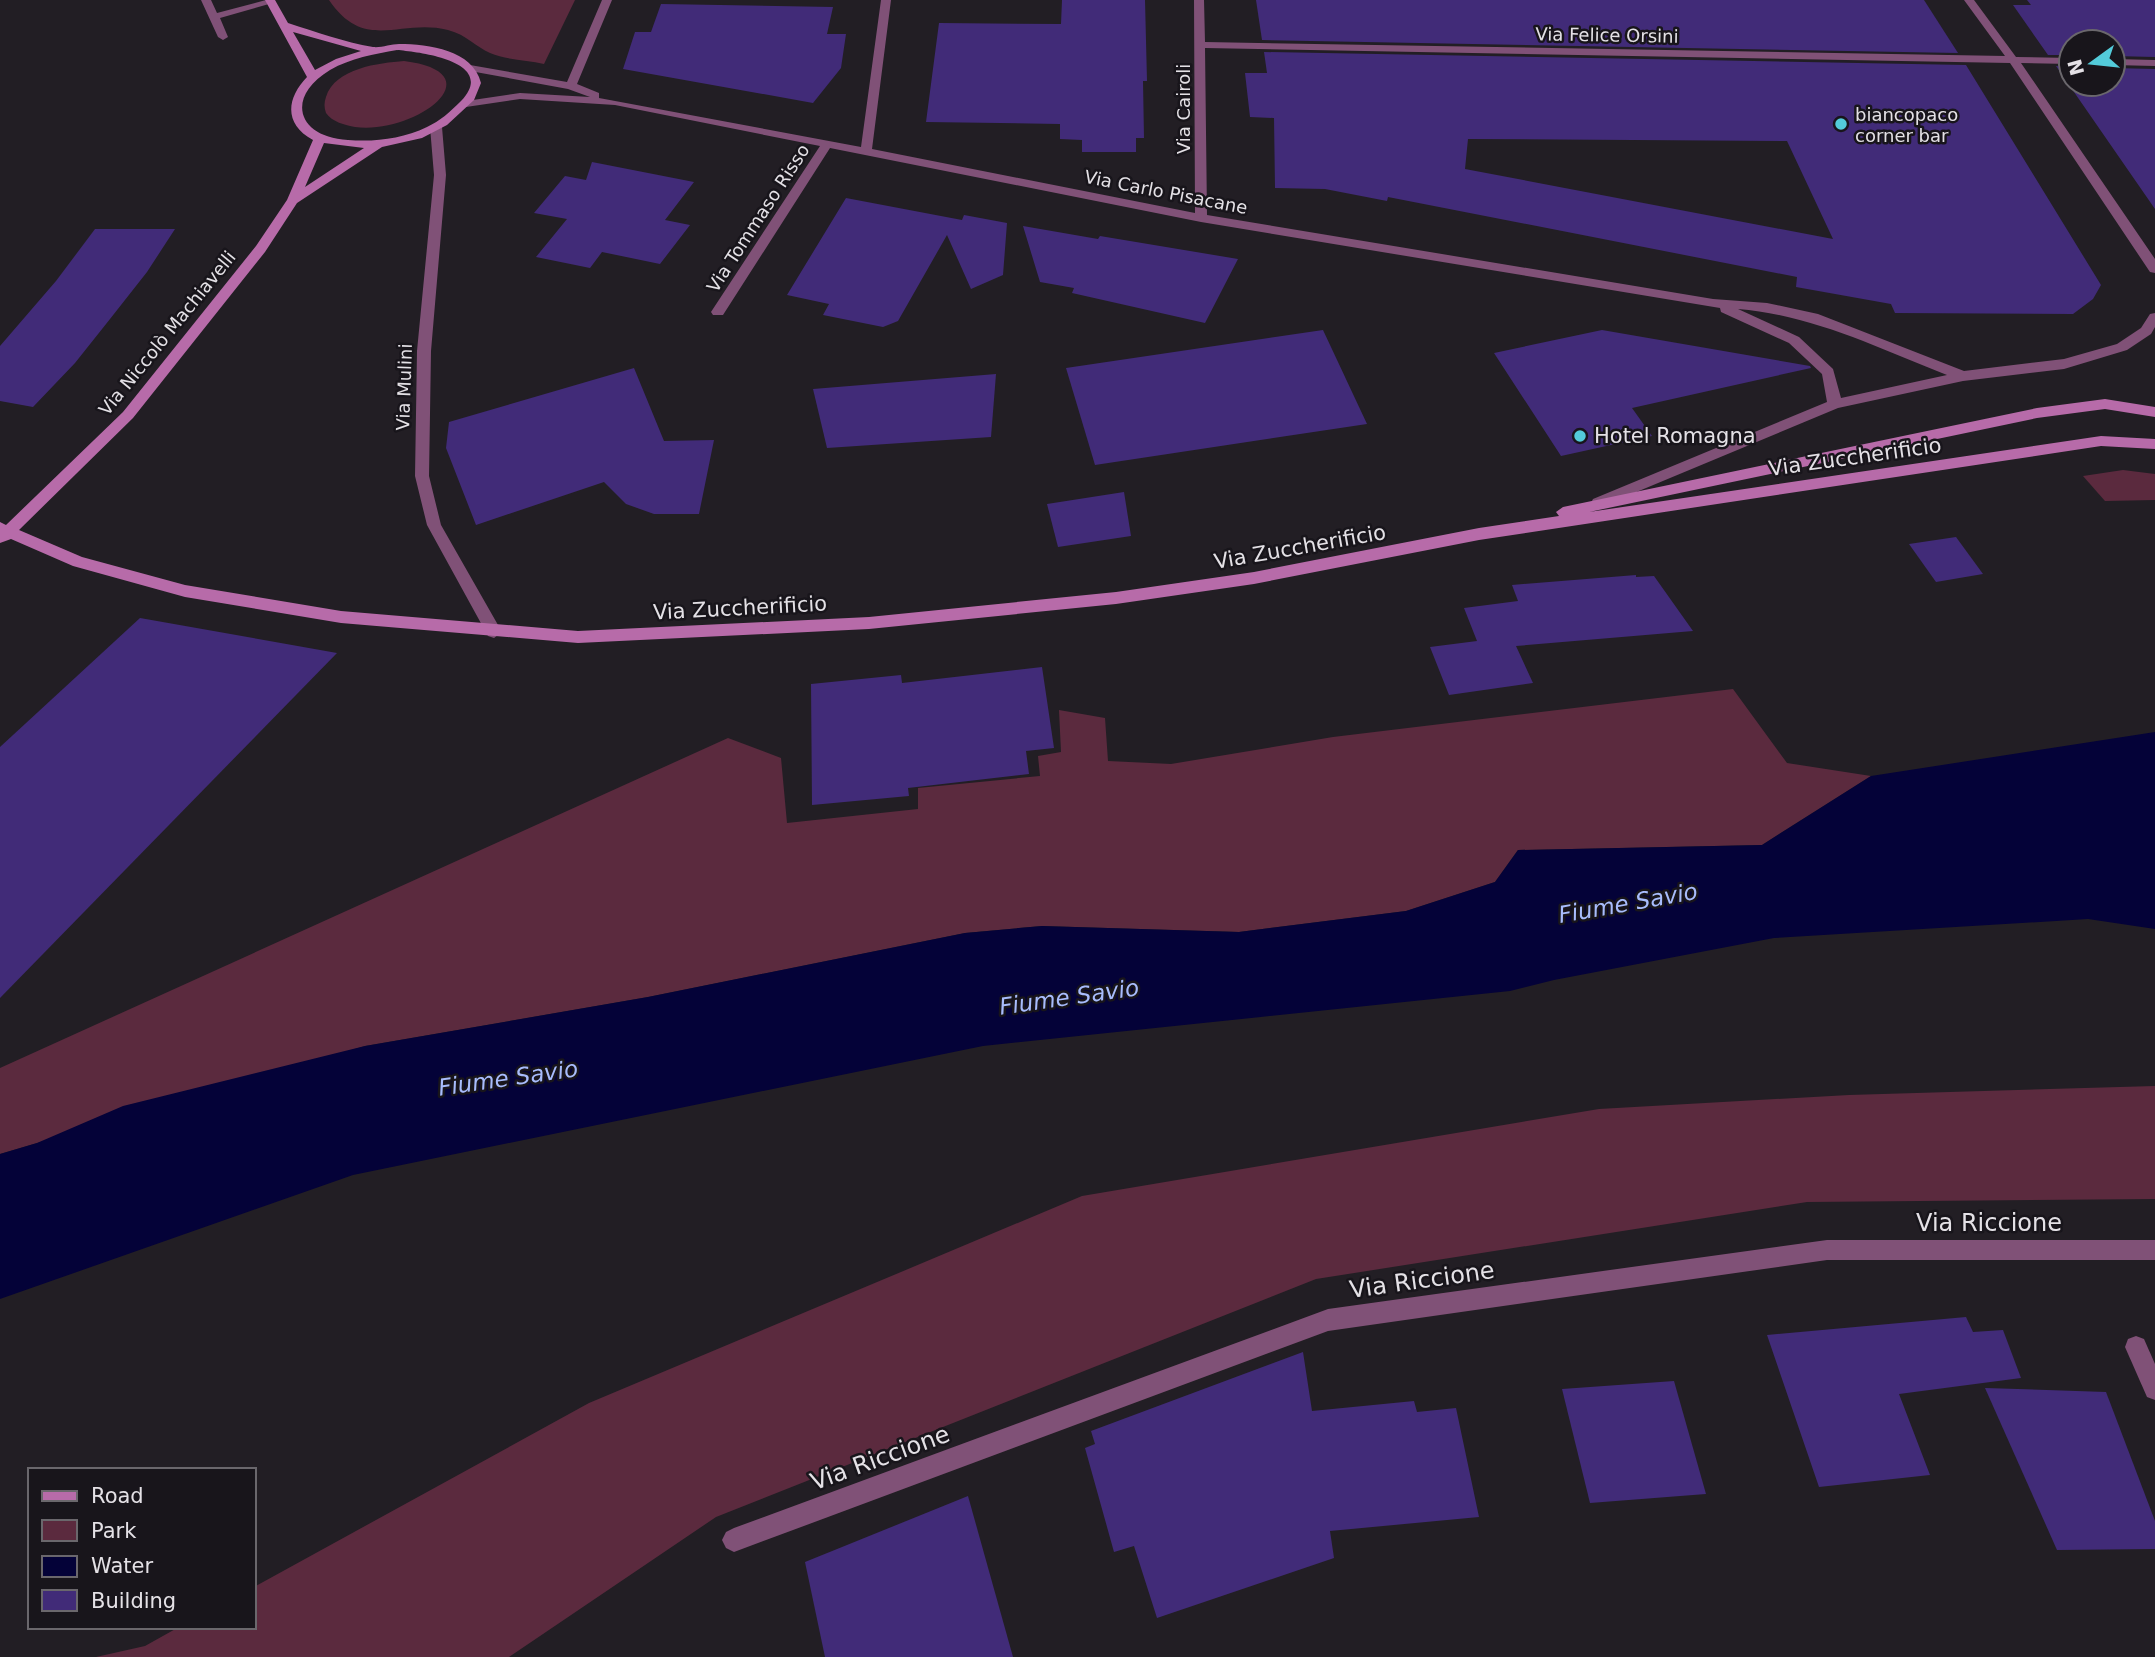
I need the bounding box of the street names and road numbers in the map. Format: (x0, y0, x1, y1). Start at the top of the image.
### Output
street label: Via Felice Orsini (1535, 23, 1679, 47)
street label: Via Cairoli (1173, 64, 1194, 154)
street label: Via Tommaso Risso (702, 140, 814, 296)
street label: Via Carlo Pisacane (1083, 166, 1249, 218)
street label: Via Niccolò Machiavelli (94, 247, 240, 419)
street label: Via Mulini (392, 343, 416, 431)
street label: Via Zuccherificio (1767, 433, 1943, 481)
street label: Via Zuccherificio (1212, 520, 1388, 574)
street label: Via Zuccherificio (652, 591, 828, 625)
street label: Via Riccione (1916, 1209, 2062, 1237)
street label: Via Riccione (1348, 1256, 1496, 1304)
street label: Via Riccione (807, 1420, 953, 1496)

